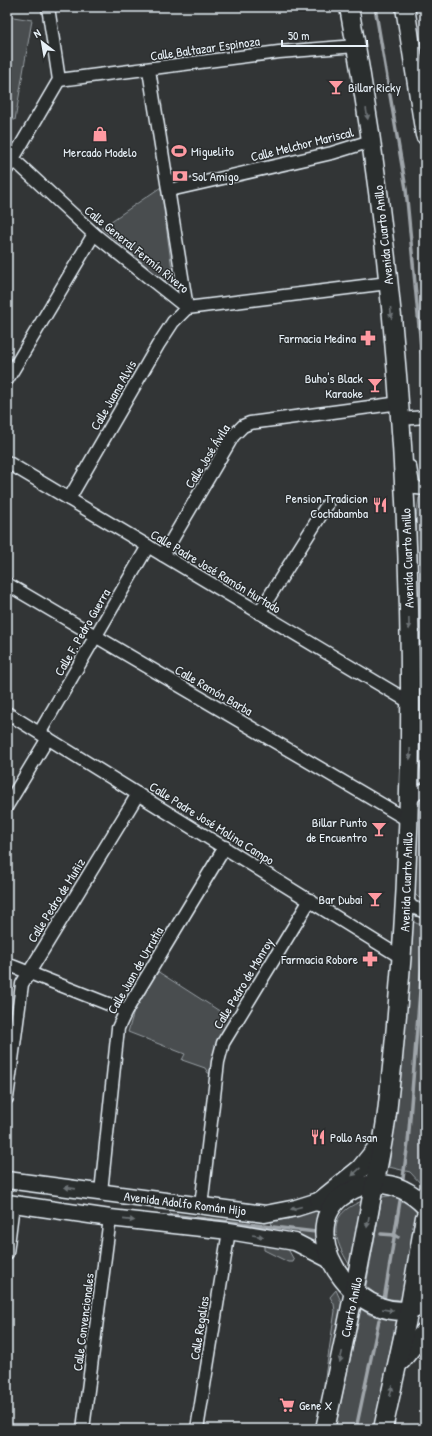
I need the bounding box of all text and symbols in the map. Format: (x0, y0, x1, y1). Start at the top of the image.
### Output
north arrow (22, 22, 62, 62)
scale bar (282, 22, 367, 48)
text: N (31, 26, 43, 41)
text: 50 m (288, 27, 309, 44)
street label: Calle Baltazar Espinoza (149, 31, 261, 65)
bar icon: Billar Ricky (327, 78, 345, 96)
place label: Billar Ricky (348, 78, 401, 96)
one-way arrow (364, 108, 370, 121)
street label: Calle Melchor Mariscal (249, 122, 356, 165)
shop icon: Mercado Modelo (91, 125, 109, 143)
sports icon: Miguelito (170, 142, 188, 160)
place label: Miguelito (191, 142, 234, 160)
place label: Mercado Modelo (63, 143, 137, 161)
bank icon: Sol Amigo (171, 167, 189, 185)
place label: Sol Amigo (192, 167, 239, 185)
street label: Avenida Cuarto Anillo (369, 184, 397, 286)
street label: Calle General Fermín Rivero (81, 201, 193, 297)
one-way arrow (388, 307, 394, 319)
place label: Farmacia Medina (278, 329, 356, 347)
pharmacy icon: Farmacia Medina (359, 329, 377, 347)
street label: Calle Juana Alvis (86, 357, 140, 433)
place label: Buho's Black Karaoke (305, 369, 364, 402)
bar icon: Buho's Black Karaoke (366, 376, 384, 394)
street label: Calle José Ávila (180, 421, 234, 491)
place label: Pension Tradicion Cochabamba (285, 489, 368, 522)
restaurant icon: Pension Tradicion Cochabamba (371, 496, 389, 514)
street label: Avenida Cuarto Anillo (396, 508, 418, 608)
street label: Calle Padre José Ramón Hurtado (148, 525, 284, 617)
street label: Calle F. Pedro Guerra (50, 585, 114, 679)
one-way arrow (406, 618, 412, 631)
street label: Calle Ramón Barba (172, 660, 256, 720)
one-way arrow (407, 748, 413, 761)
street label: Calle Padre José Molina Campo (146, 777, 278, 869)
place label: Billar Punto de Encuentro (306, 813, 367, 846)
bar icon: Billar Punto de Encuentro (370, 820, 388, 838)
street label: Avenida Cuarto Anillo (395, 832, 417, 932)
street label: Calle Pedro de Muñiz (23, 854, 89, 946)
place label: Bar Dubai (319, 890, 363, 908)
bar icon: Bar Dubai (366, 890, 384, 908)
street label: Calle Juan de Urrutia (103, 923, 167, 1017)
street label: Calle Pedro de Monroy (209, 934, 278, 1032)
place label: Farmacia Robore (280, 950, 358, 968)
pharmacy icon: Farmacia Robore (361, 950, 379, 968)
restaurant icon: Pollo Asan (309, 1128, 327, 1146)
place label: Pollo Asan (330, 1128, 378, 1146)
one-way arrow (351, 1167, 362, 1176)
one-way arrow (64, 1185, 76, 1191)
street label: Avenida Adolfo Román Hijo (123, 1187, 247, 1219)
one-way arrow (289, 1206, 302, 1212)
one-way arrow (365, 1216, 371, 1228)
one-way arrow (123, 1217, 135, 1223)
one-way arrow (252, 1233, 264, 1239)
street label: Calle Convencionales (68, 1272, 98, 1372)
street label: Cuarto Anillo (336, 1275, 366, 1339)
street label: Calle Regalías (185, 1295, 213, 1361)
one-way arrow (382, 1307, 394, 1313)
one-way arrow (337, 1351, 343, 1363)
one-way arrow (389, 1385, 395, 1397)
supermarket icon: Gene X (278, 1396, 296, 1414)
place label: Gene X (299, 1396, 332, 1414)

